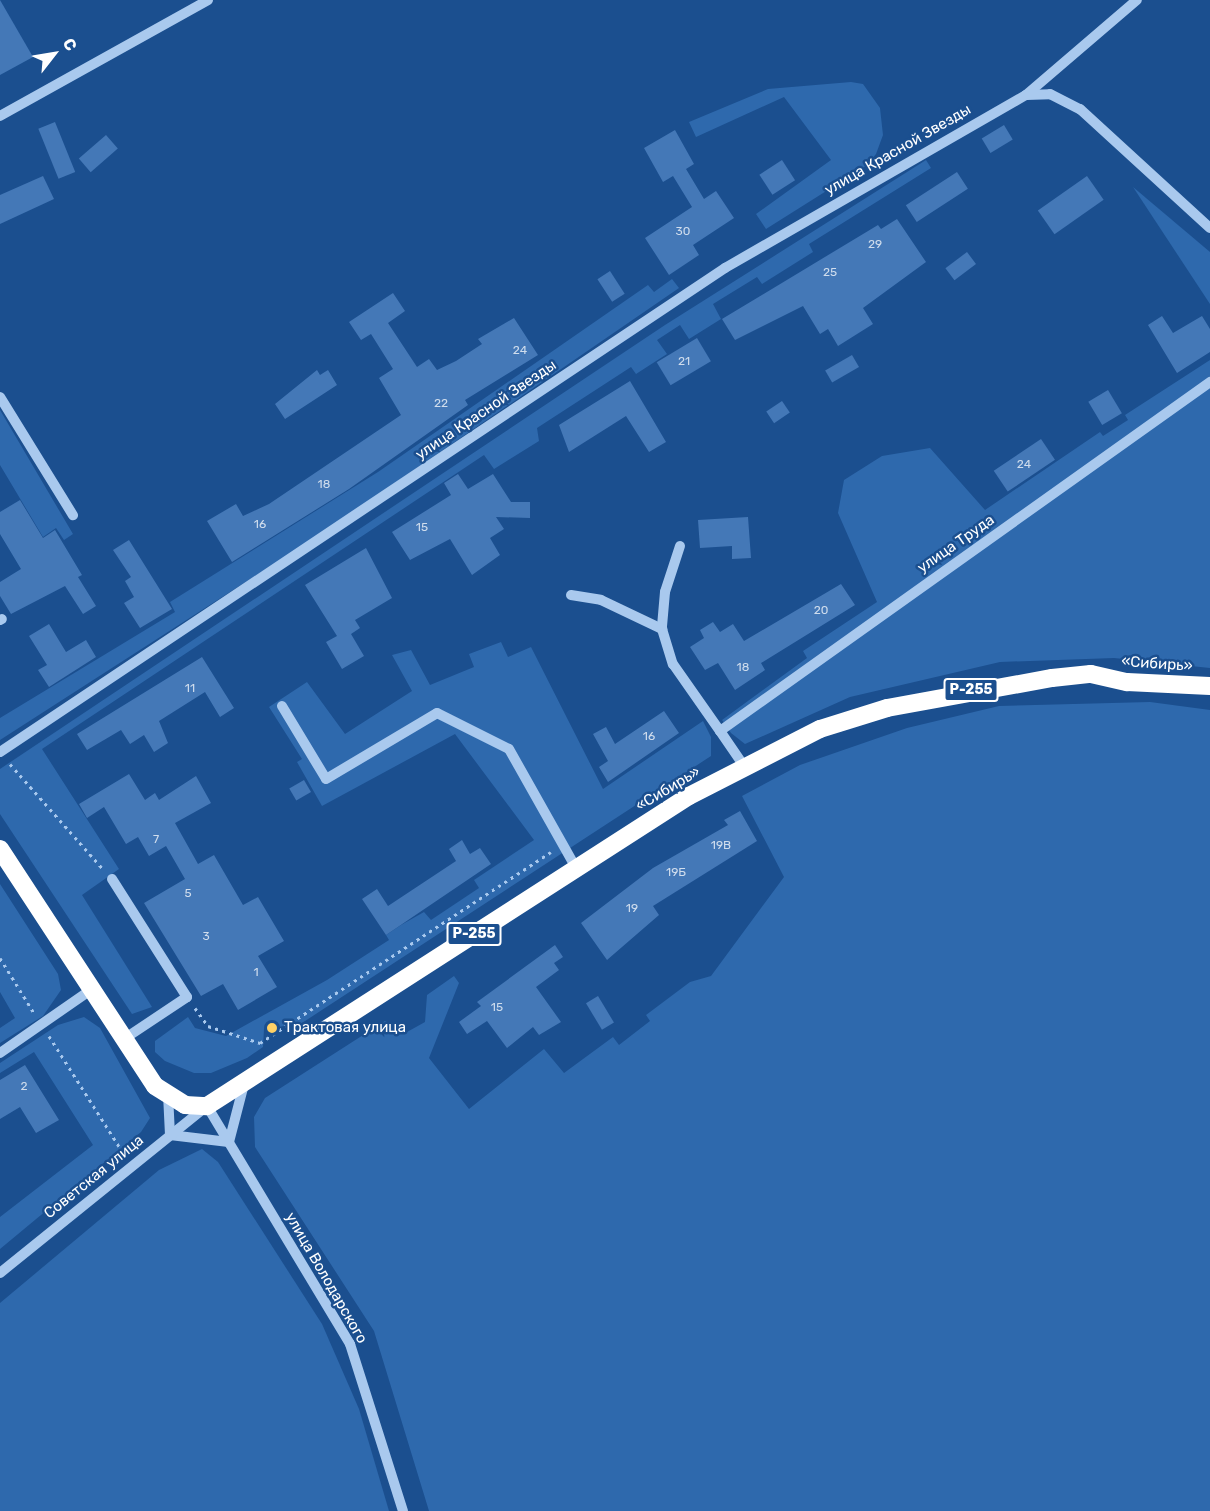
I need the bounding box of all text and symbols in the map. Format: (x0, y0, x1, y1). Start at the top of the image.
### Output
north arrow (24, 24, 84, 84)
text: С (59, 35, 81, 54)
street label: улица Красной Звезды (822, 101, 974, 199)
house number: 30 (676, 225, 690, 239)
house number: 29 (868, 238, 882, 252)
house number: 25 (823, 266, 837, 280)
house number: 24 (513, 344, 527, 358)
house number: 21 (678, 355, 690, 369)
street label: улица Красной Звезды (412, 356, 560, 464)
house number: 22 (434, 397, 448, 411)
house number: 24 (1017, 458, 1031, 472)
house number: 18 (318, 478, 330, 492)
street label: улица Труда (914, 511, 998, 577)
house number: 16 (254, 518, 266, 532)
house number: 15 (416, 521, 428, 535)
house number: 20 (814, 604, 828, 618)
street label: «Сибирь» (1121, 653, 1193, 675)
house number: 18 (737, 661, 749, 675)
road number: Р-255 (942, 679, 1000, 701)
house number: 11 (185, 682, 195, 696)
house number: 16 (643, 730, 655, 744)
street label: «Сибирь» (633, 763, 703, 815)
house number: 7 (153, 833, 159, 847)
house number: 19В (711, 839, 731, 853)
house number: 19Б (666, 866, 686, 880)
house number: 5 (184, 887, 192, 901)
house number: 19 (626, 902, 638, 916)
road number: Р-255 (446, 923, 502, 945)
house number: 3 (202, 930, 210, 944)
house number: 1 (253, 966, 259, 980)
house number: 15 (491, 1001, 503, 1015)
place label: Трактовая улица (284, 1019, 406, 1037)
marker: Трактовая улица (265, 1021, 279, 1035)
house number: 2 (20, 1080, 28, 1094)
street label: Советская улица (41, 1131, 147, 1223)
street label: улица Володарского (281, 1209, 371, 1347)

